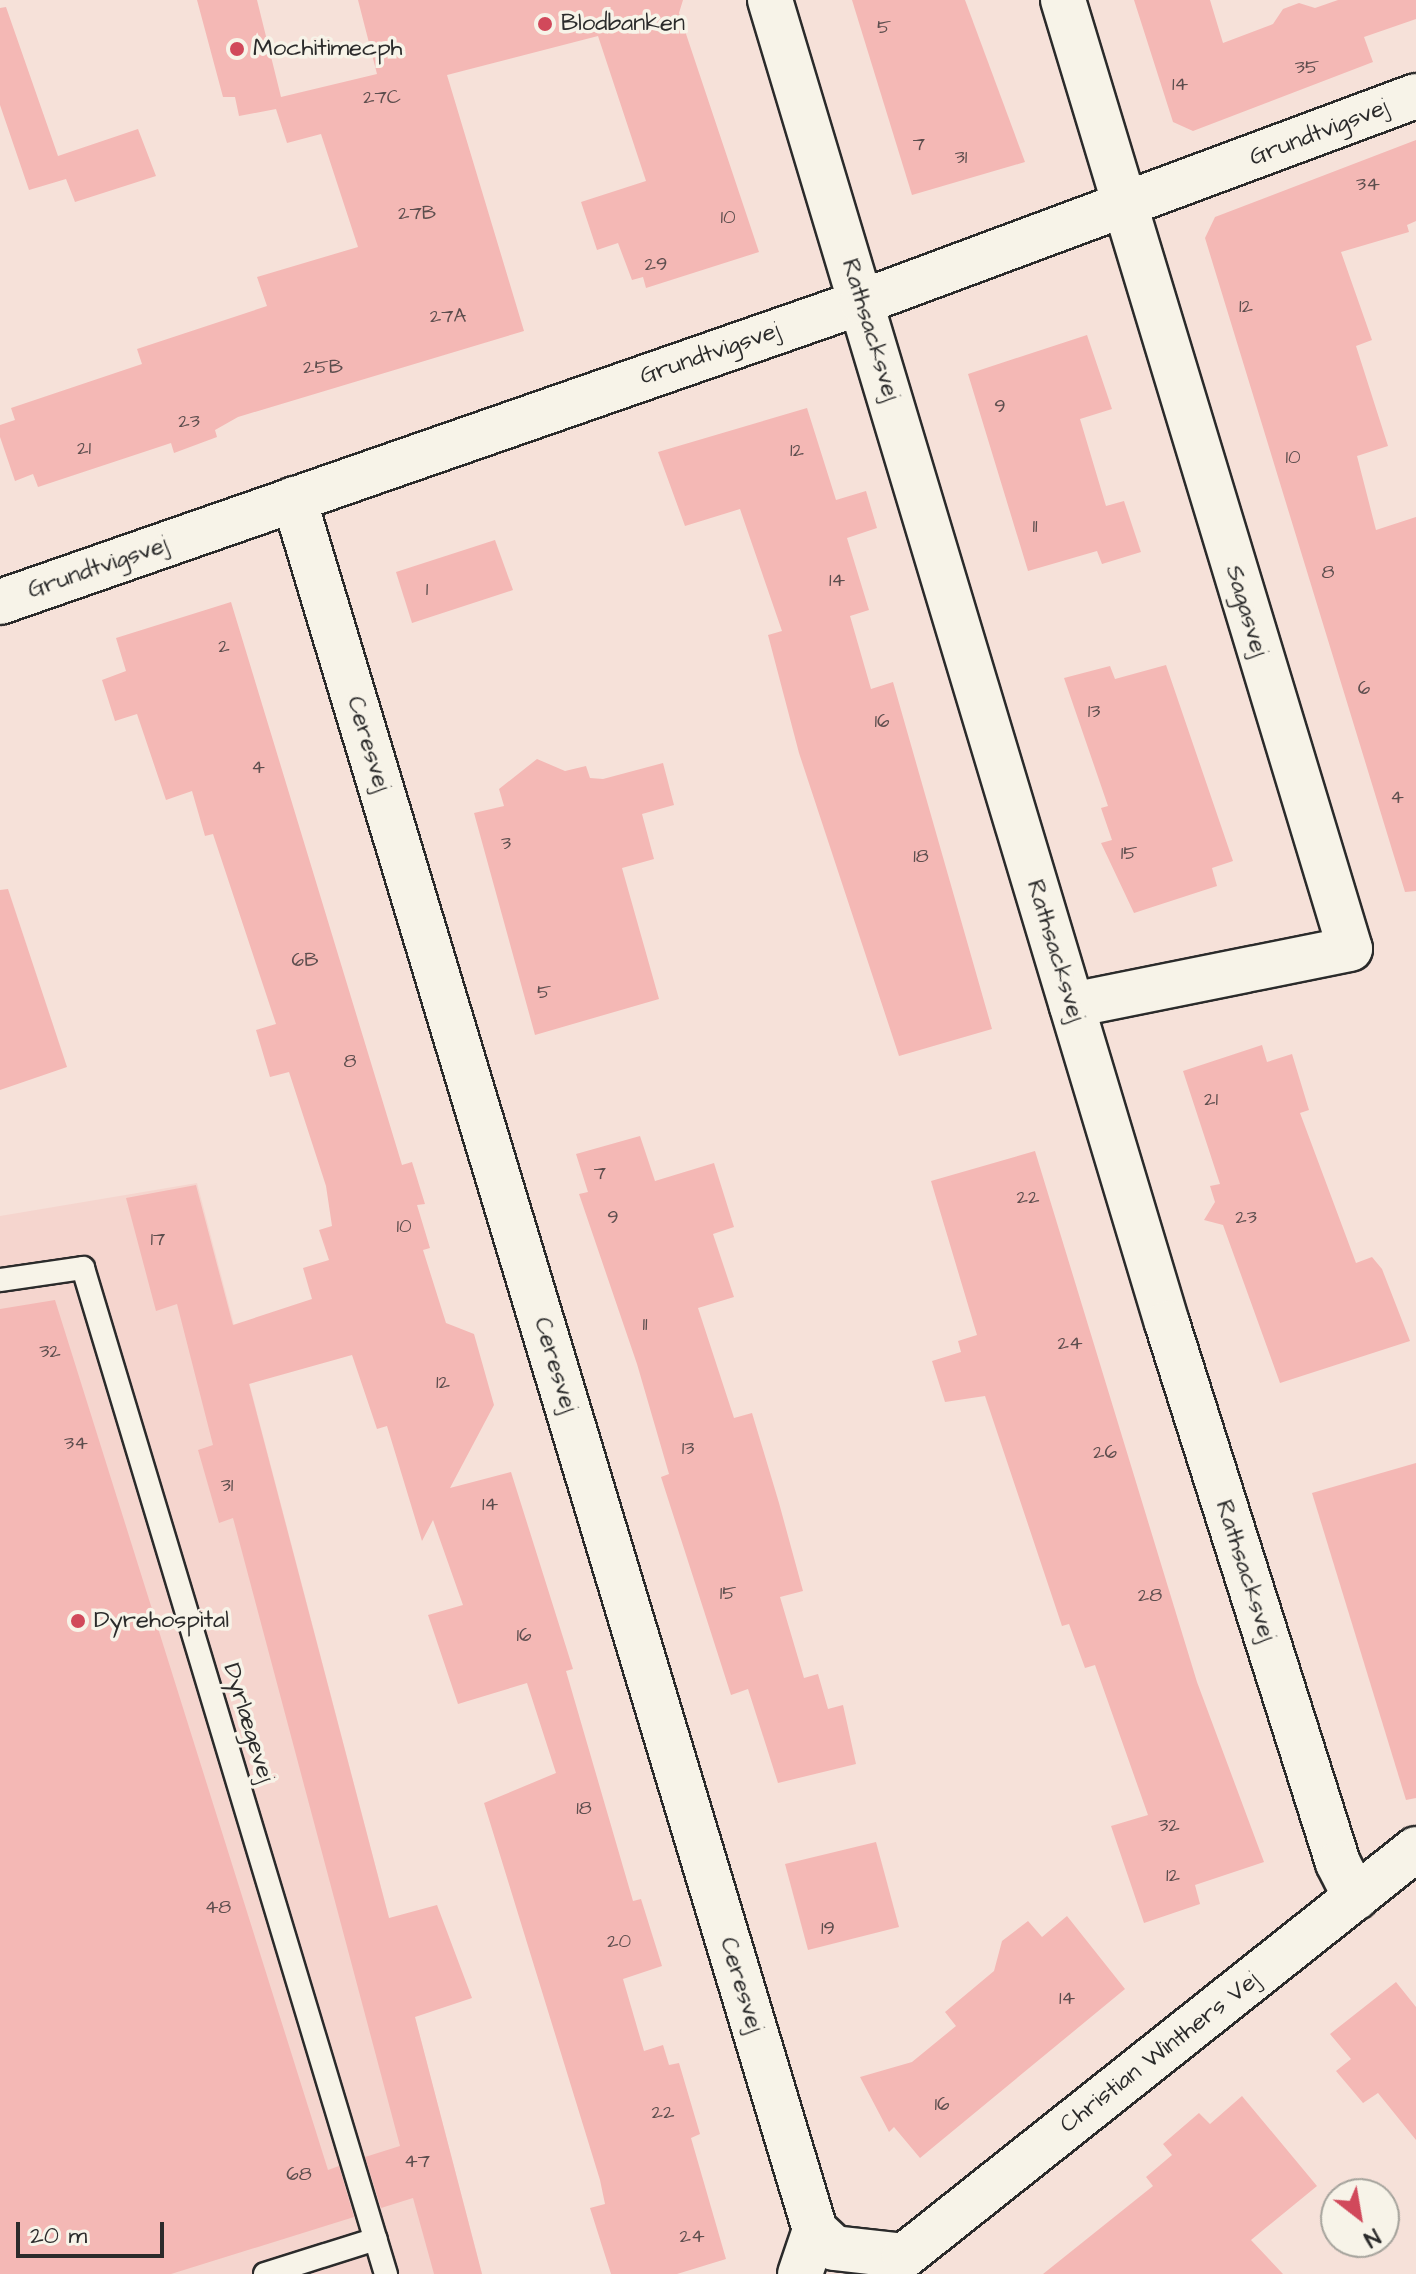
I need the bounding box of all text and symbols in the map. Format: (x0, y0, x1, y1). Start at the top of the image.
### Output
place label: Blodbanken (561, 10, 685, 38)
marker: Blodbanken (536, 15, 554, 33)
house number: 5 (877, 15, 891, 39)
place label: Mochitimecph (253, 35, 402, 63)
marker: Mochitimecph (228, 40, 246, 58)
house number: 35 (1295, 55, 1319, 79)
house number: 14 (1172, 72, 1188, 96)
house number: 27C (363, 85, 401, 109)
street label: Grundtvigsvej (1246, 93, 1392, 173)
house number: 7 (913, 132, 925, 156)
house number: 31 (955, 145, 967, 169)
house number: 34 (1356, 172, 1380, 196)
house number: 27B (398, 201, 436, 225)
house number: 10 (720, 205, 736, 229)
house number: 29 (645, 252, 667, 276)
street label: Rathsacksvej (835, 256, 905, 404)
house number: 12 (1239, 294, 1253, 318)
house number: 27A (430, 304, 466, 328)
street label: Grundtvigsvej (636, 317, 784, 391)
house number: 25B (303, 355, 343, 379)
house number: 9 (994, 394, 1006, 418)
house number: 23 (178, 409, 200, 433)
house number: 21 (77, 436, 91, 460)
house number: 12 (790, 438, 804, 462)
house number: 10 (1285, 445, 1301, 469)
house number: 11 (1032, 514, 1038, 538)
street label: Grundtvigsvej (24, 531, 172, 605)
house number: 8 (1322, 560, 1334, 584)
street label: Sagasvej (1218, 562, 1274, 660)
house number: 14 (829, 568, 845, 592)
house number: 1 (426, 577, 428, 601)
house number: 2 (218, 634, 230, 658)
house number: 6 (1358, 676, 1370, 700)
street label: Ceresvej (340, 693, 396, 795)
house number: 13 (1088, 699, 1100, 723)
house number: 16 (874, 709, 890, 733)
house number: 4 (251, 755, 265, 779)
house number: 4 (1390, 785, 1404, 809)
house number: 3 (501, 831, 511, 855)
house number: 15 (1121, 841, 1137, 865)
house number: 18 (913, 844, 929, 868)
street label: Rathsacksvej (1020, 877, 1090, 1025)
house number: 6B (292, 948, 318, 972)
house number: 5 (537, 980, 551, 1004)
house number: 8 (344, 1049, 356, 1073)
house number: 21 (1204, 1087, 1218, 1111)
house number: 7 (594, 1161, 606, 1185)
house number: 22 (1017, 1185, 1039, 1209)
house number: 9 (607, 1205, 619, 1229)
house number: 23 (1235, 1205, 1257, 1229)
house number: 10 (396, 1214, 412, 1238)
house number: 17 (151, 1227, 165, 1251)
house number: 11 (642, 1312, 648, 1336)
street label: Ceresvej (527, 1314, 583, 1416)
house number: 24 (1057, 1331, 1083, 1355)
house number: 32 (39, 1339, 61, 1363)
house number: 12 (436, 1370, 450, 1394)
house number: 34 (64, 1431, 88, 1455)
house number: 13 (682, 1436, 694, 1460)
house number: 26 (1093, 1440, 1117, 1464)
house number: 31 (221, 1473, 233, 1497)
house number: 14 (482, 1492, 498, 1516)
street label: Rathsacksvej (1209, 1497, 1281, 1645)
house number: 15 (720, 1581, 736, 1605)
house number: 28 (1138, 1583, 1162, 1607)
place label: Dyrehospital (94, 1607, 229, 1635)
marker: Dyrehospital (69, 1612, 87, 1630)
house number: 16 (516, 1623, 532, 1647)
street label: Dyrlægevej (216, 1660, 280, 1786)
house number: 18 (576, 1796, 592, 1820)
house number: 32 (1158, 1813, 1180, 1837)
house number: 12 (1166, 1863, 1180, 1887)
house number: 48 (205, 1895, 231, 1919)
house number: 19 (821, 1916, 835, 1940)
house number: 20 (607, 1929, 631, 1953)
street label: Ceresvej (713, 1934, 769, 2036)
street label: Christian Winthers Vej (1055, 1966, 1265, 2140)
house number: 14 (1059, 1986, 1075, 2010)
house number: 16 (934, 2092, 950, 2116)
house number: 22 (652, 2100, 674, 2124)
house number: 47 (404, 2149, 430, 2173)
house number: 68 (286, 2162, 312, 2186)
north arrow (1320, 2178, 1400, 2258)
scale bar (20, 2206, 168, 2256)
text: 20 m (30, 2219, 87, 2253)
text: N (1358, 2220, 1385, 2254)
house number: 24 (679, 2224, 705, 2248)

